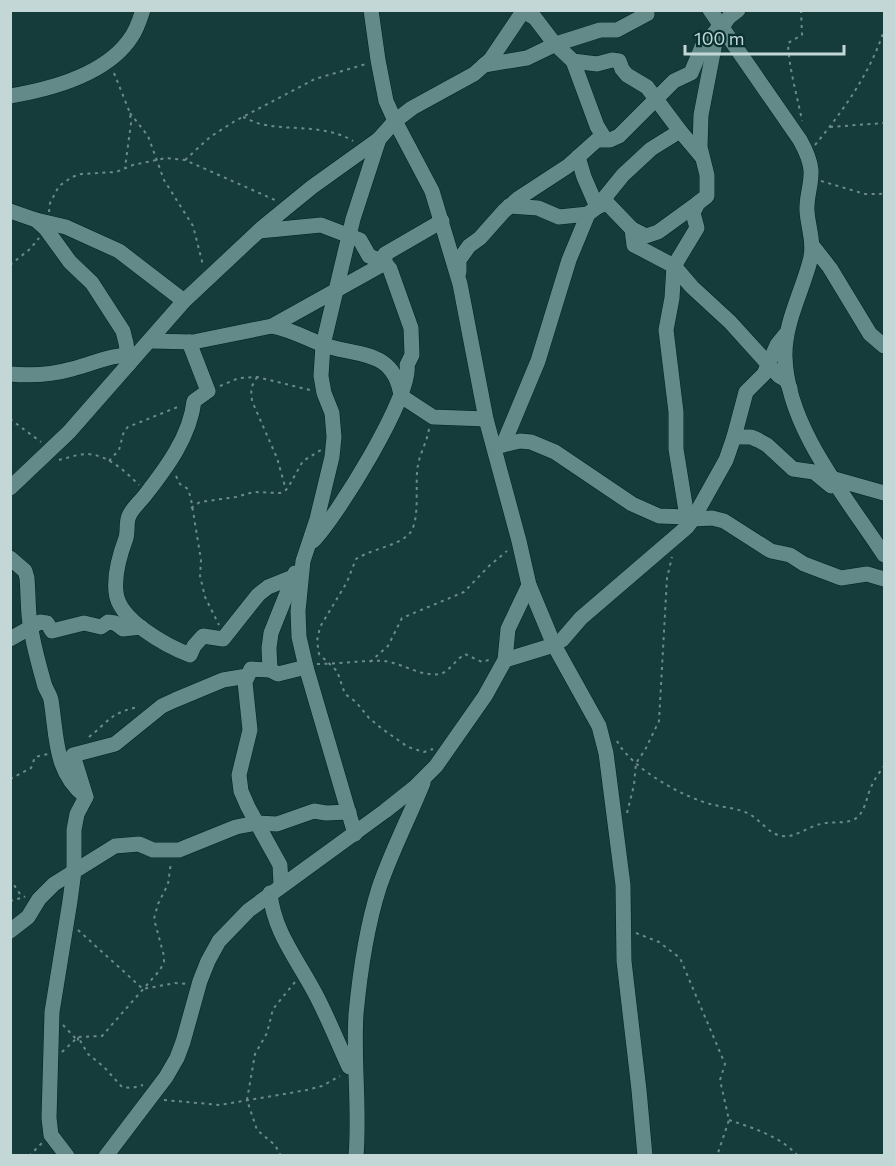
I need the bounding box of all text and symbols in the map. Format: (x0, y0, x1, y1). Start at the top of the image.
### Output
scale bar (685, 18, 844, 56)
text: 100 m (694, 27, 744, 49)

